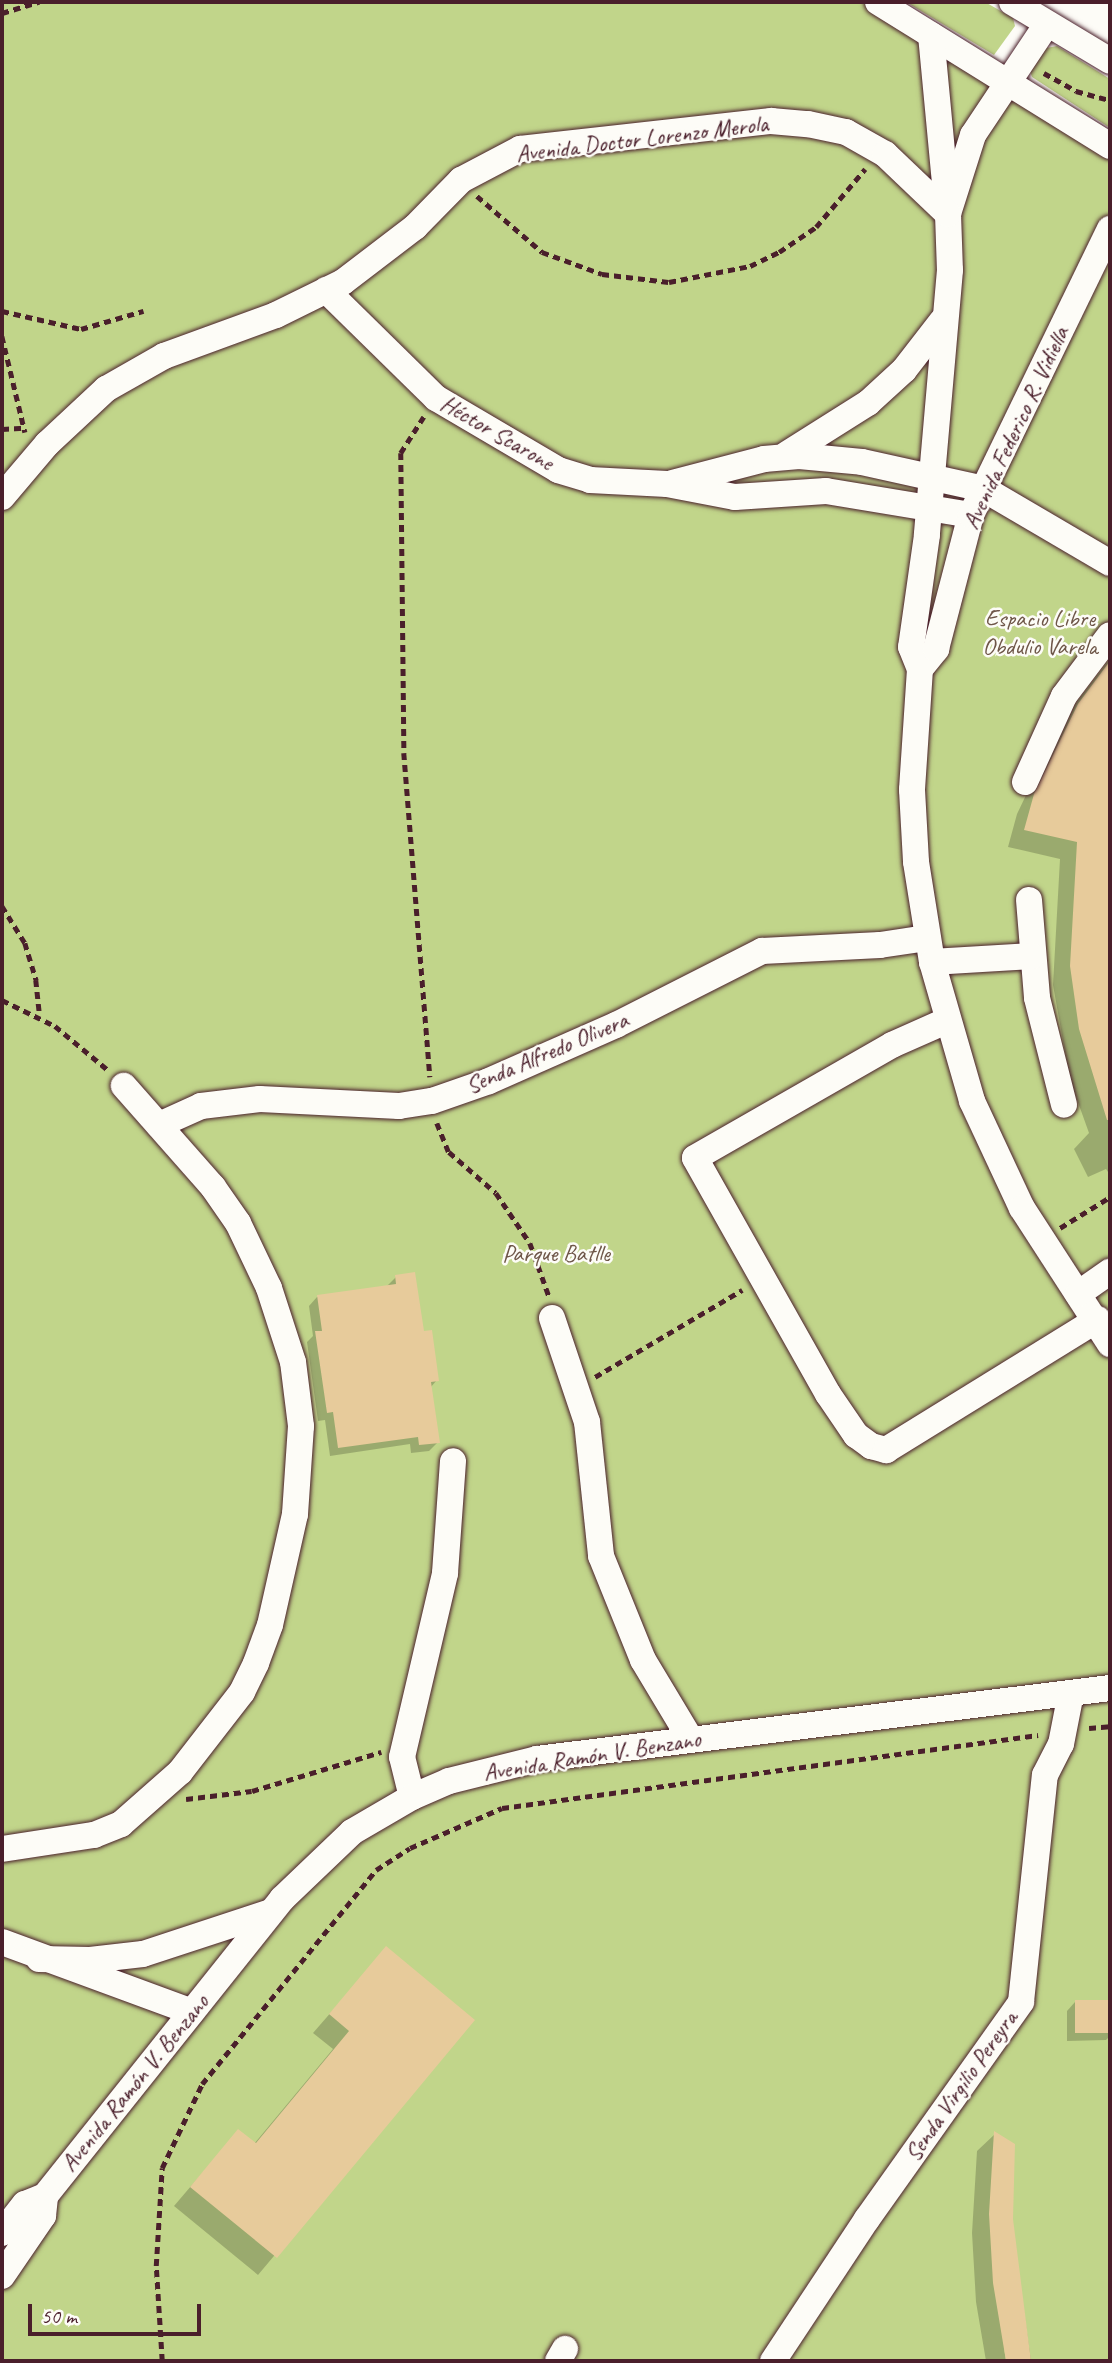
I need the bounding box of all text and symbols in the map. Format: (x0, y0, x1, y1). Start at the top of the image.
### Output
street label: Avenida Doctor Lorenzo Merola (514, 109, 770, 169)
street label: Avenida Federico R. Vidiella (956, 322, 1076, 534)
street label: Héctor Scarone (435, 389, 559, 477)
park label: Espacio Libre Obdulio Varela (983, 605, 1097, 661)
street label: Senda Alfredo Olivera (462, 1006, 632, 1100)
park label: Parque Batlle (502, 1240, 610, 1268)
street label: Avenida Ramón V. Benzano (481, 1725, 703, 1787)
street label: Avenida Ramón V. Benzano (55, 1989, 215, 2177)
street label: Senda Virgilio Pereyra (898, 2005, 1024, 2167)
scale bar (32, 2290, 205, 2334)
text: 50 m (41, 2303, 77, 2329)

